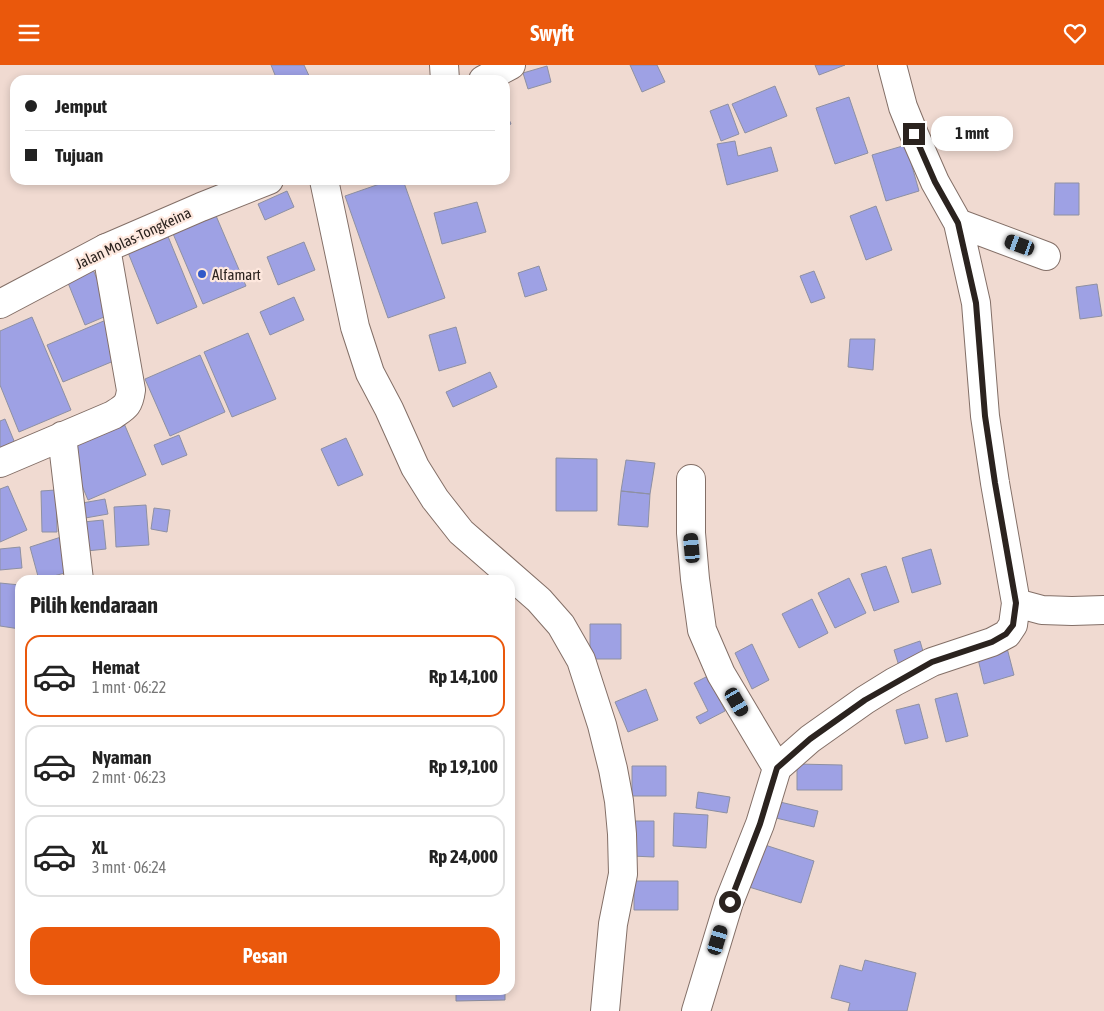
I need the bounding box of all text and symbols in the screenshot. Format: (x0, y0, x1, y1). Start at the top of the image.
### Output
icon: menu (15, 19, 43, 47)
icon: heart (1061, 19, 1089, 47)
text: Swyft (530, 20, 574, 46)
text: Jemput (55, 95, 107, 117)
callout: 1 mnt (932, 117, 1014, 151)
route end (903, 123, 925, 145)
text: 1 mnt (955, 124, 989, 142)
text: Tujuan (55, 144, 103, 166)
street label: Jalan Molas-Tongkeina (72, 204, 194, 272)
car (1003, 233, 1036, 257)
place label: Alfamart (212, 266, 261, 283)
marker: Alfamart (196, 268, 208, 280)
car (683, 532, 700, 564)
text: Pilih kendaraan (30, 592, 158, 618)
icon: car (32, 654, 77, 699)
text: Hemat (92, 656, 140, 678)
text: Rp 14,100 (429, 665, 498, 687)
text: 1 mnt · 06:22 (92, 678, 166, 696)
car (723, 685, 750, 719)
icon: car (32, 744, 77, 789)
text: Nyaman (92, 746, 151, 768)
text: Rp 19,100 (429, 755, 498, 777)
text: 2 mnt · 06:23 (92, 768, 166, 786)
icon: car (32, 834, 77, 879)
text: XL (92, 836, 108, 858)
text: Rp 24,000 (429, 845, 498, 867)
text: 3 mnt · 06:24 (92, 858, 166, 876)
route start (719, 891, 741, 913)
car (706, 923, 729, 957)
button: Pesan (30, 927, 500, 985)

